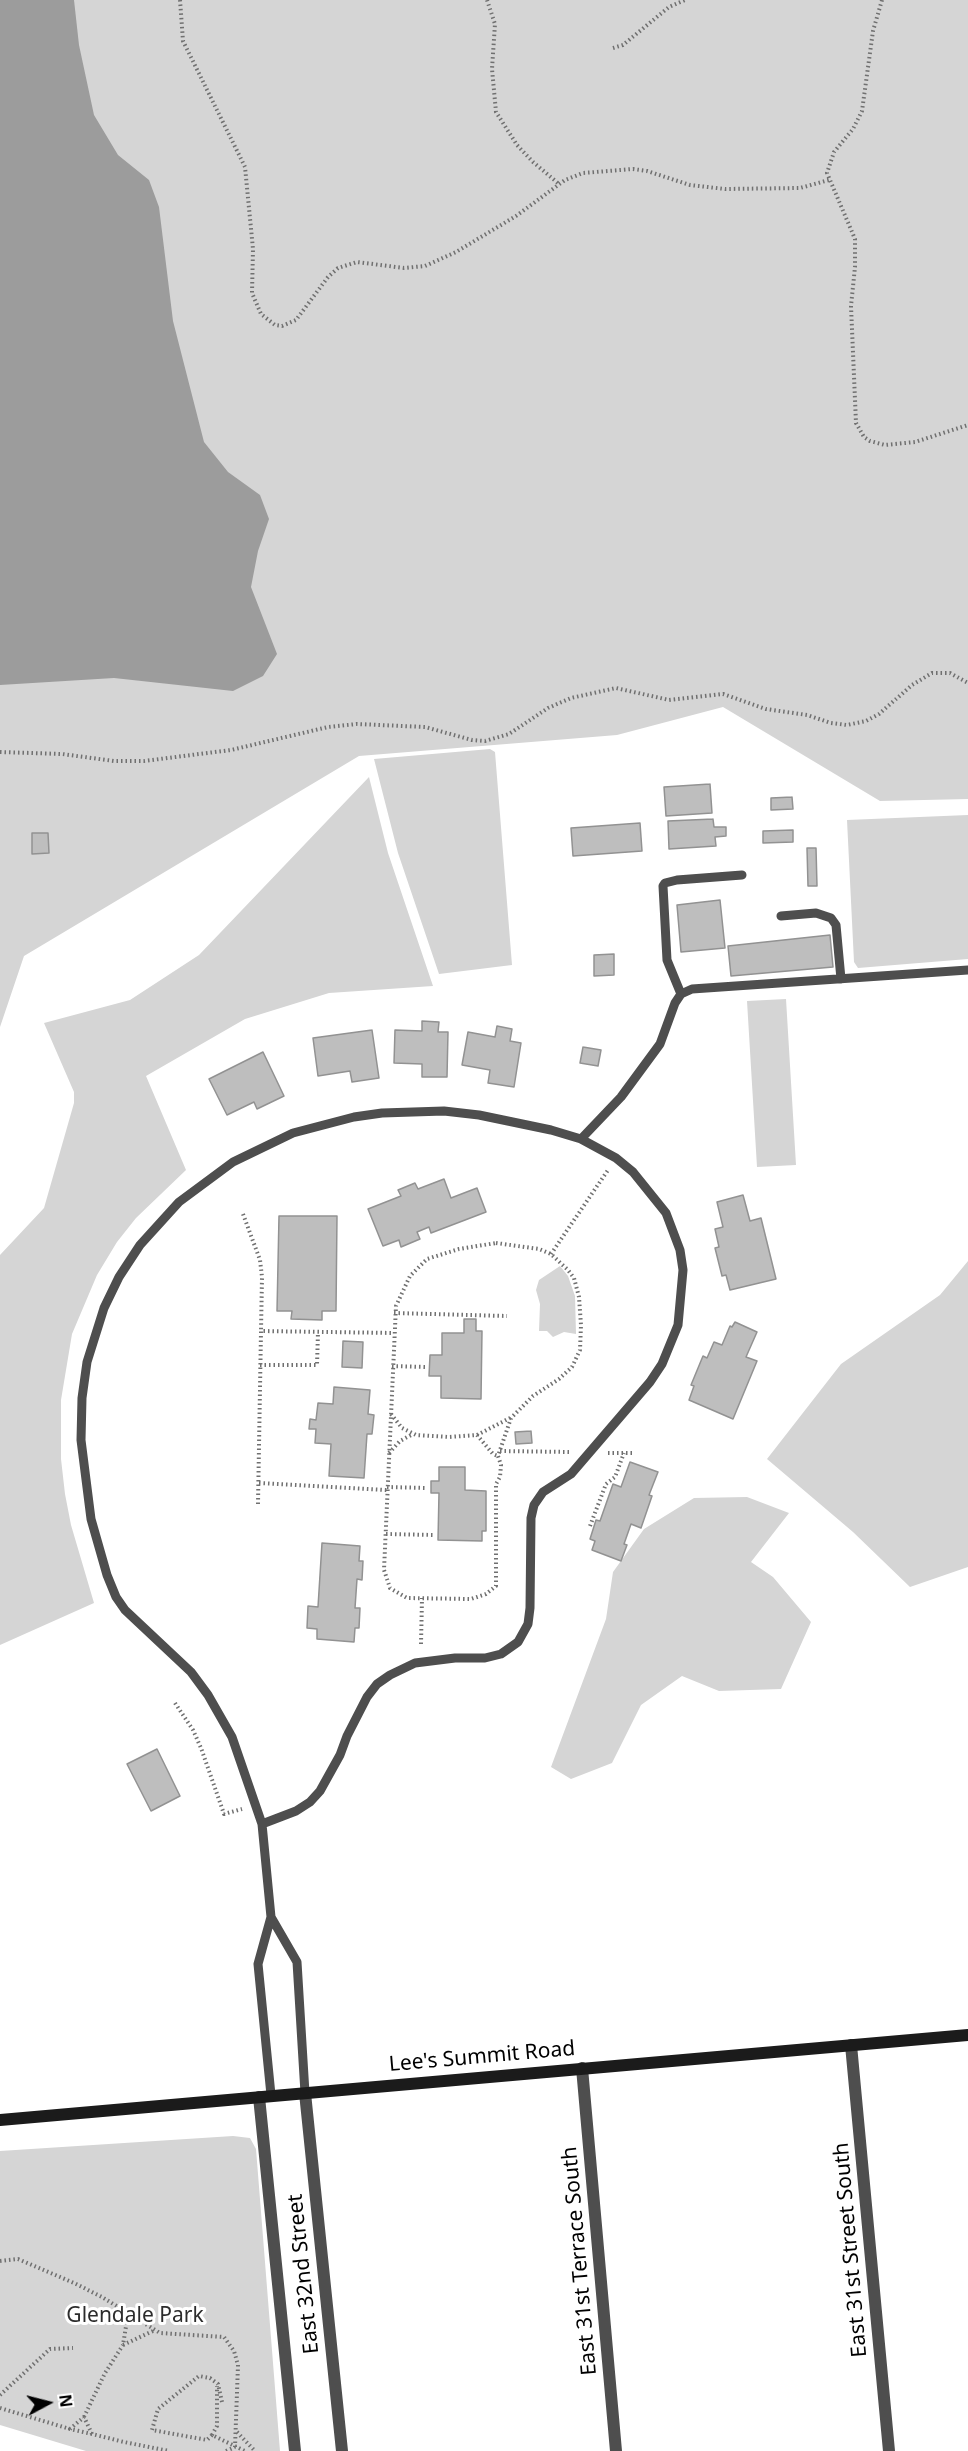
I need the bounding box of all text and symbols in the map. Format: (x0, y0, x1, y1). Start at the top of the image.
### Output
street label: Lee's Summit Road (388, 2036, 576, 2078)
street label: East 31st Street South (829, 2142, 873, 2358)
street label: East 31st Terrace South (557, 2146, 603, 2376)
street label: East 32nd Street (283, 2193, 325, 2355)
park label: Glendale Park (66, 2303, 204, 2329)
north arrow (18, 2373, 78, 2433)
text: N (54, 2393, 78, 2409)

